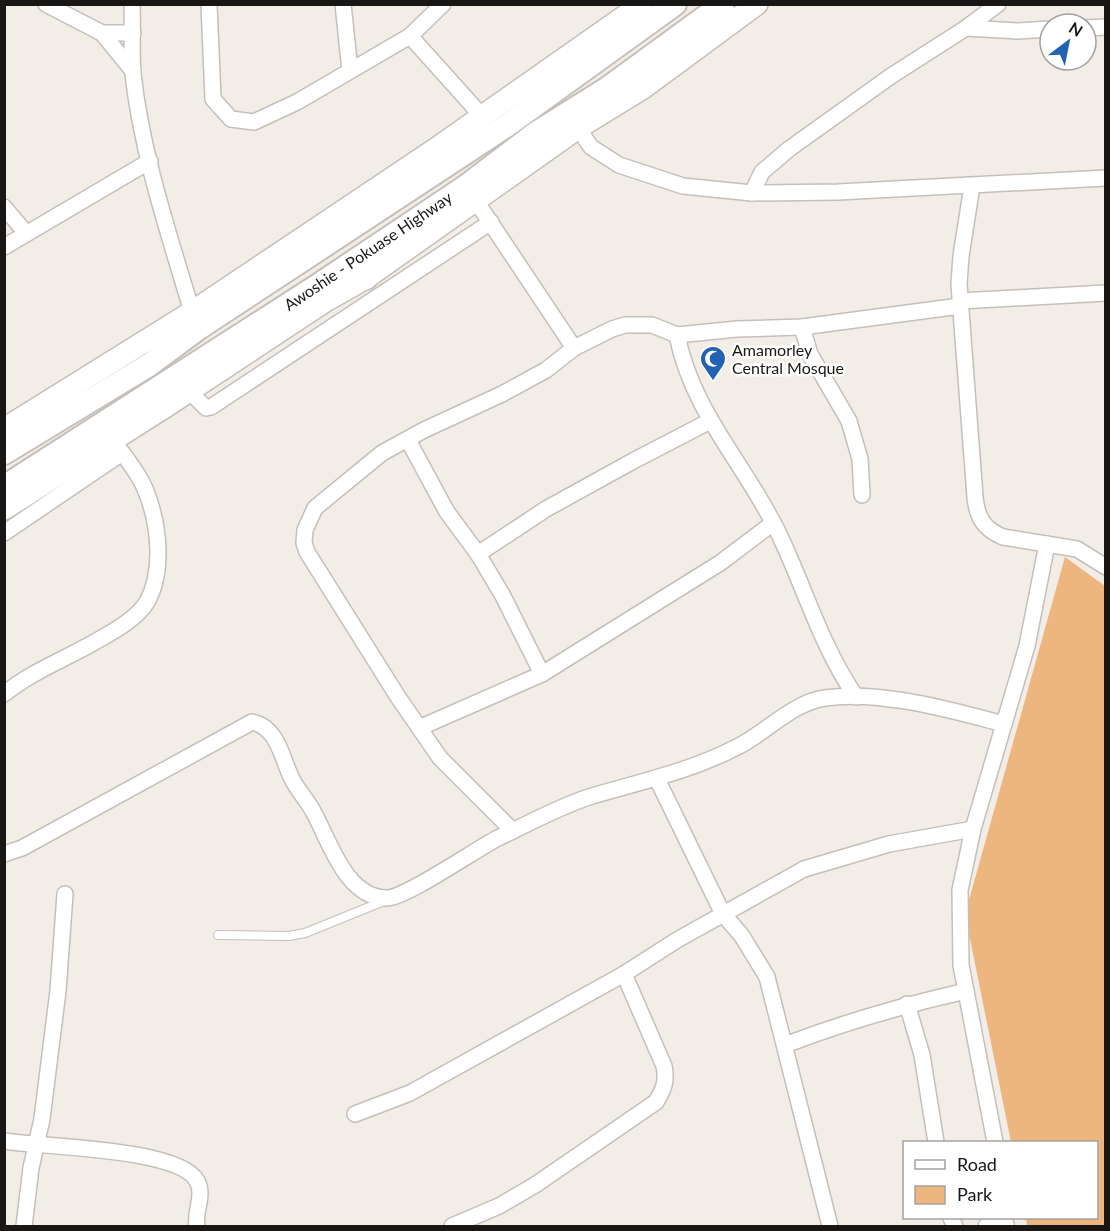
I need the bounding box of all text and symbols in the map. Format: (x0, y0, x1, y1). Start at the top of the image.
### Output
north arrow (1038, 12, 1098, 72)
text: N (1066, 18, 1086, 40)
street label: Awoshie - Pokuase Highway (280, 187, 456, 314)
place label: Amamorley Central Mosque (732, 340, 844, 377)
mosque icon: Amamorley Central Mosque (698, 344, 728, 382)
legend (903, 1141, 1098, 1219)
text: Road (957, 1153, 997, 1175)
text: Park (957, 1183, 993, 1205)

